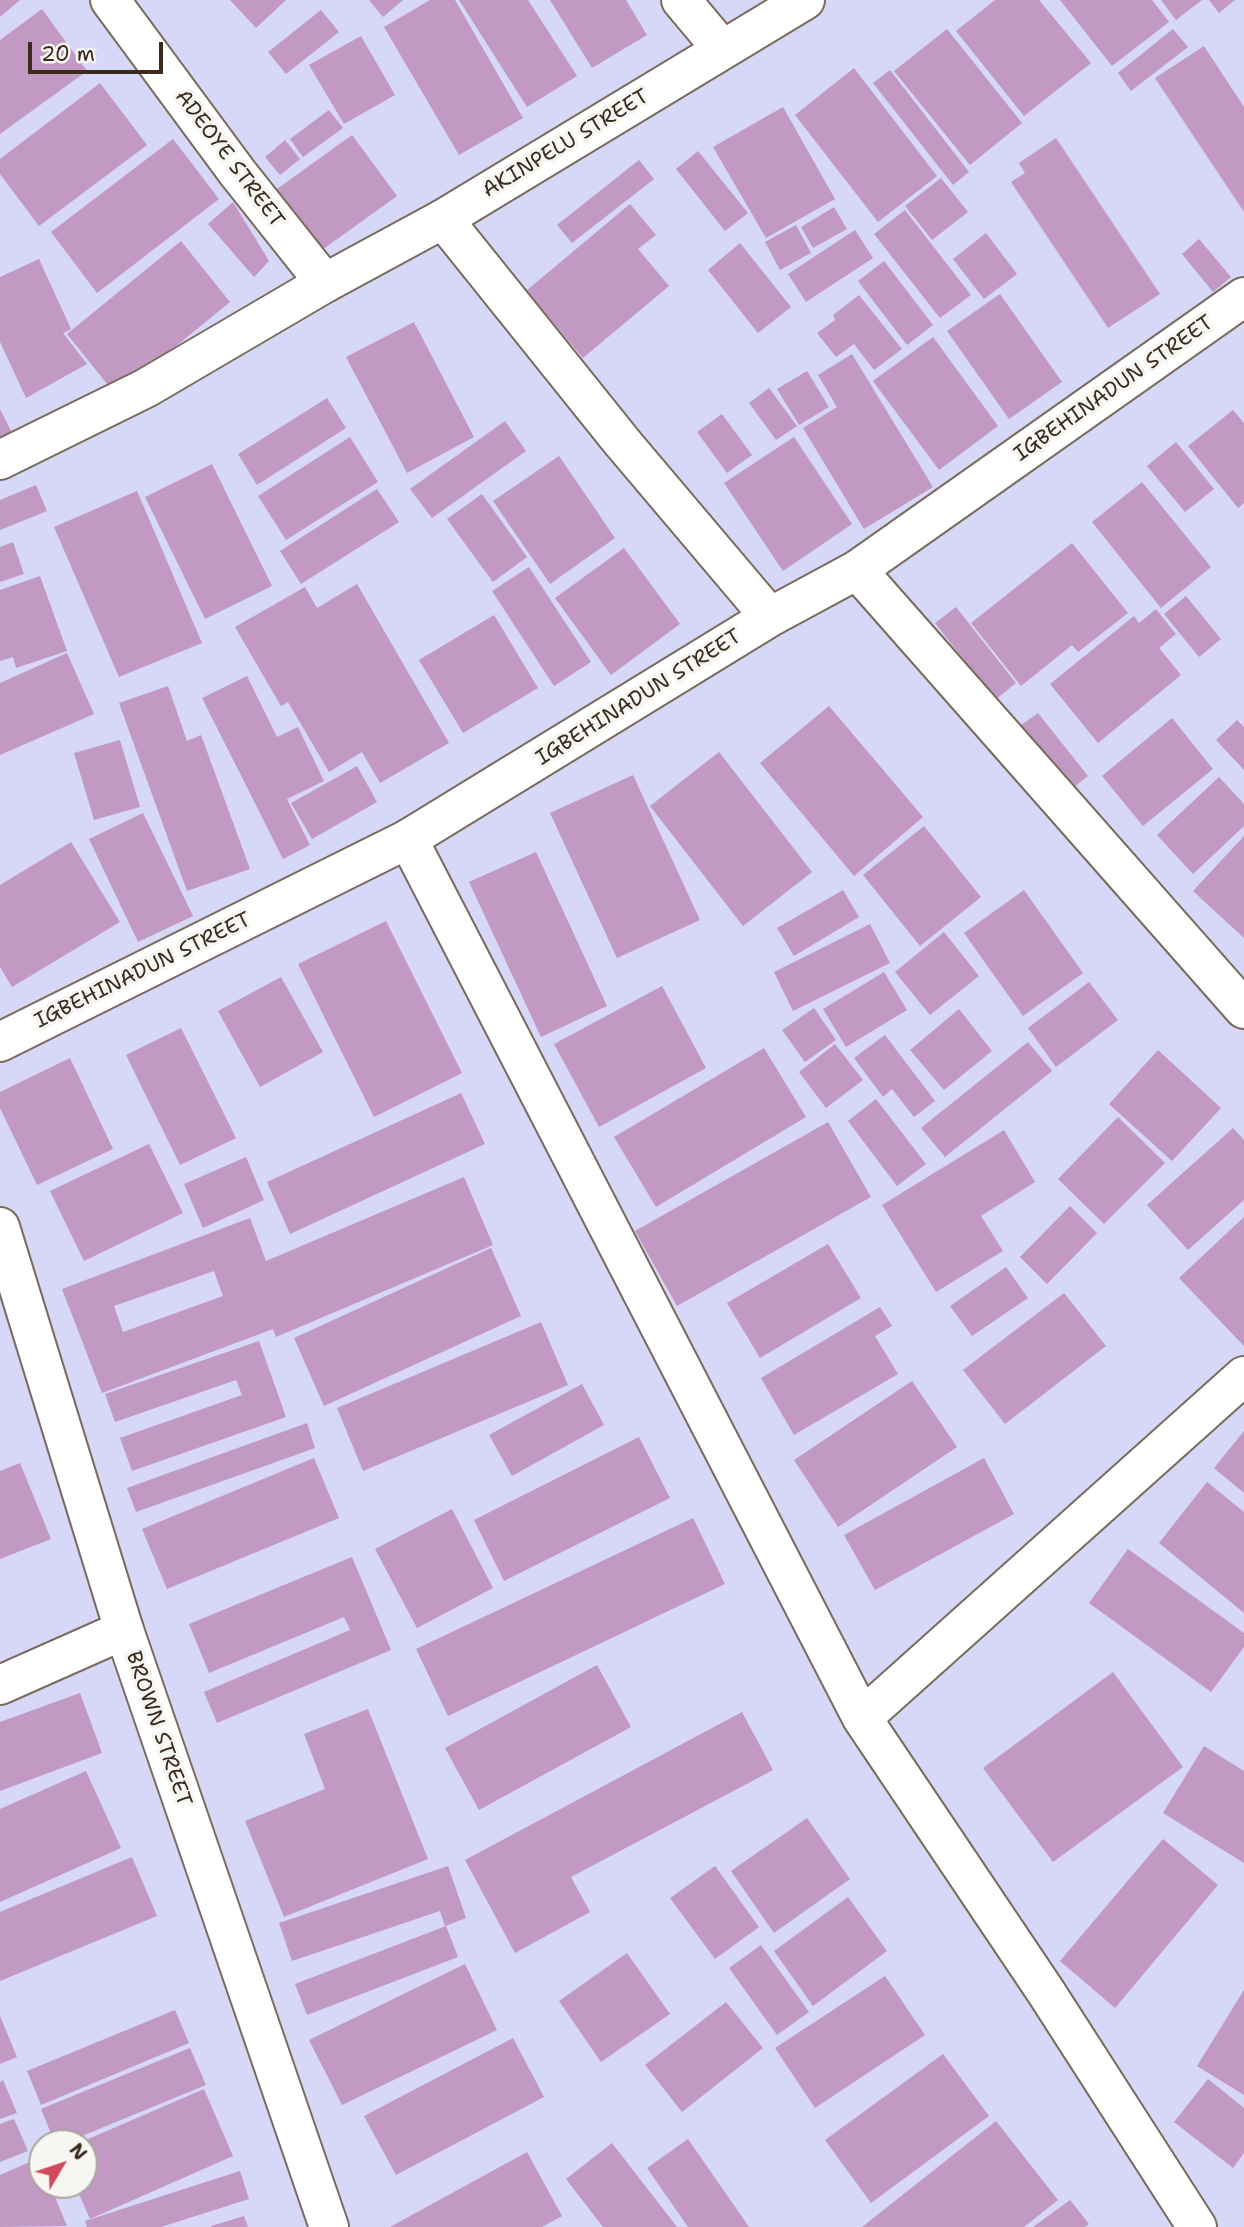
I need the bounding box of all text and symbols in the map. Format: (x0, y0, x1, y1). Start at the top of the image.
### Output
scale bar (32, 28, 166, 72)
text: 20 m (41, 40, 95, 68)
street label: AKINPELU STREET (478, 84, 654, 204)
street label: ADEOYE STREET (169, 85, 289, 233)
street label: IGBEHINADUN STREET (1010, 311, 1218, 467)
street label: IGBEHINADUN STREET (532, 624, 746, 772)
street label: IGBEHINADUN STREET (31, 908, 255, 1034)
street label: BROWN STREET (120, 1648, 196, 1810)
north arrow (28, 2129, 98, 2199)
text: N (64, 2138, 93, 2165)

